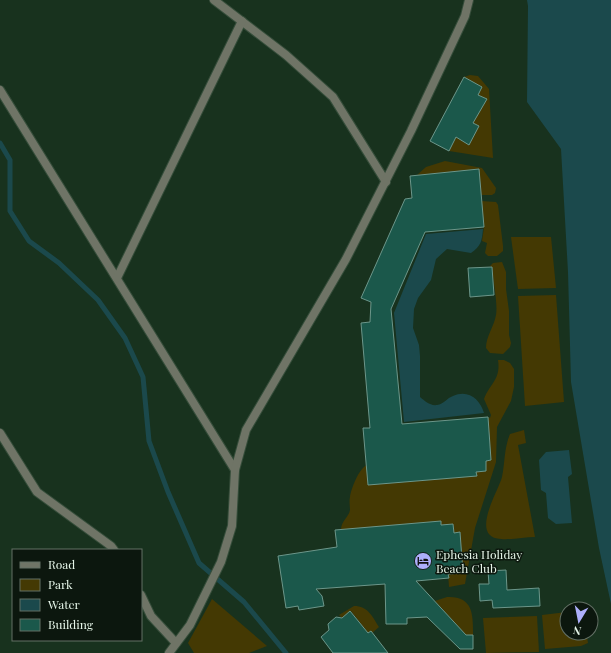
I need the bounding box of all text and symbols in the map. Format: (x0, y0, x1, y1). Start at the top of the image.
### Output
place label: Ephesia Holiday Beach Club (436, 546, 522, 576)
legend (12, 549, 142, 641)
hotel icon: Ephesia Holiday Beach Club (413, 551, 433, 571)
text: Road (48, 556, 75, 572)
text: Park (48, 576, 73, 592)
text: Water (47, 596, 81, 612)
north arrow (559, 601, 599, 641)
text: Building (48, 616, 94, 632)
text: N (572, 623, 582, 639)

